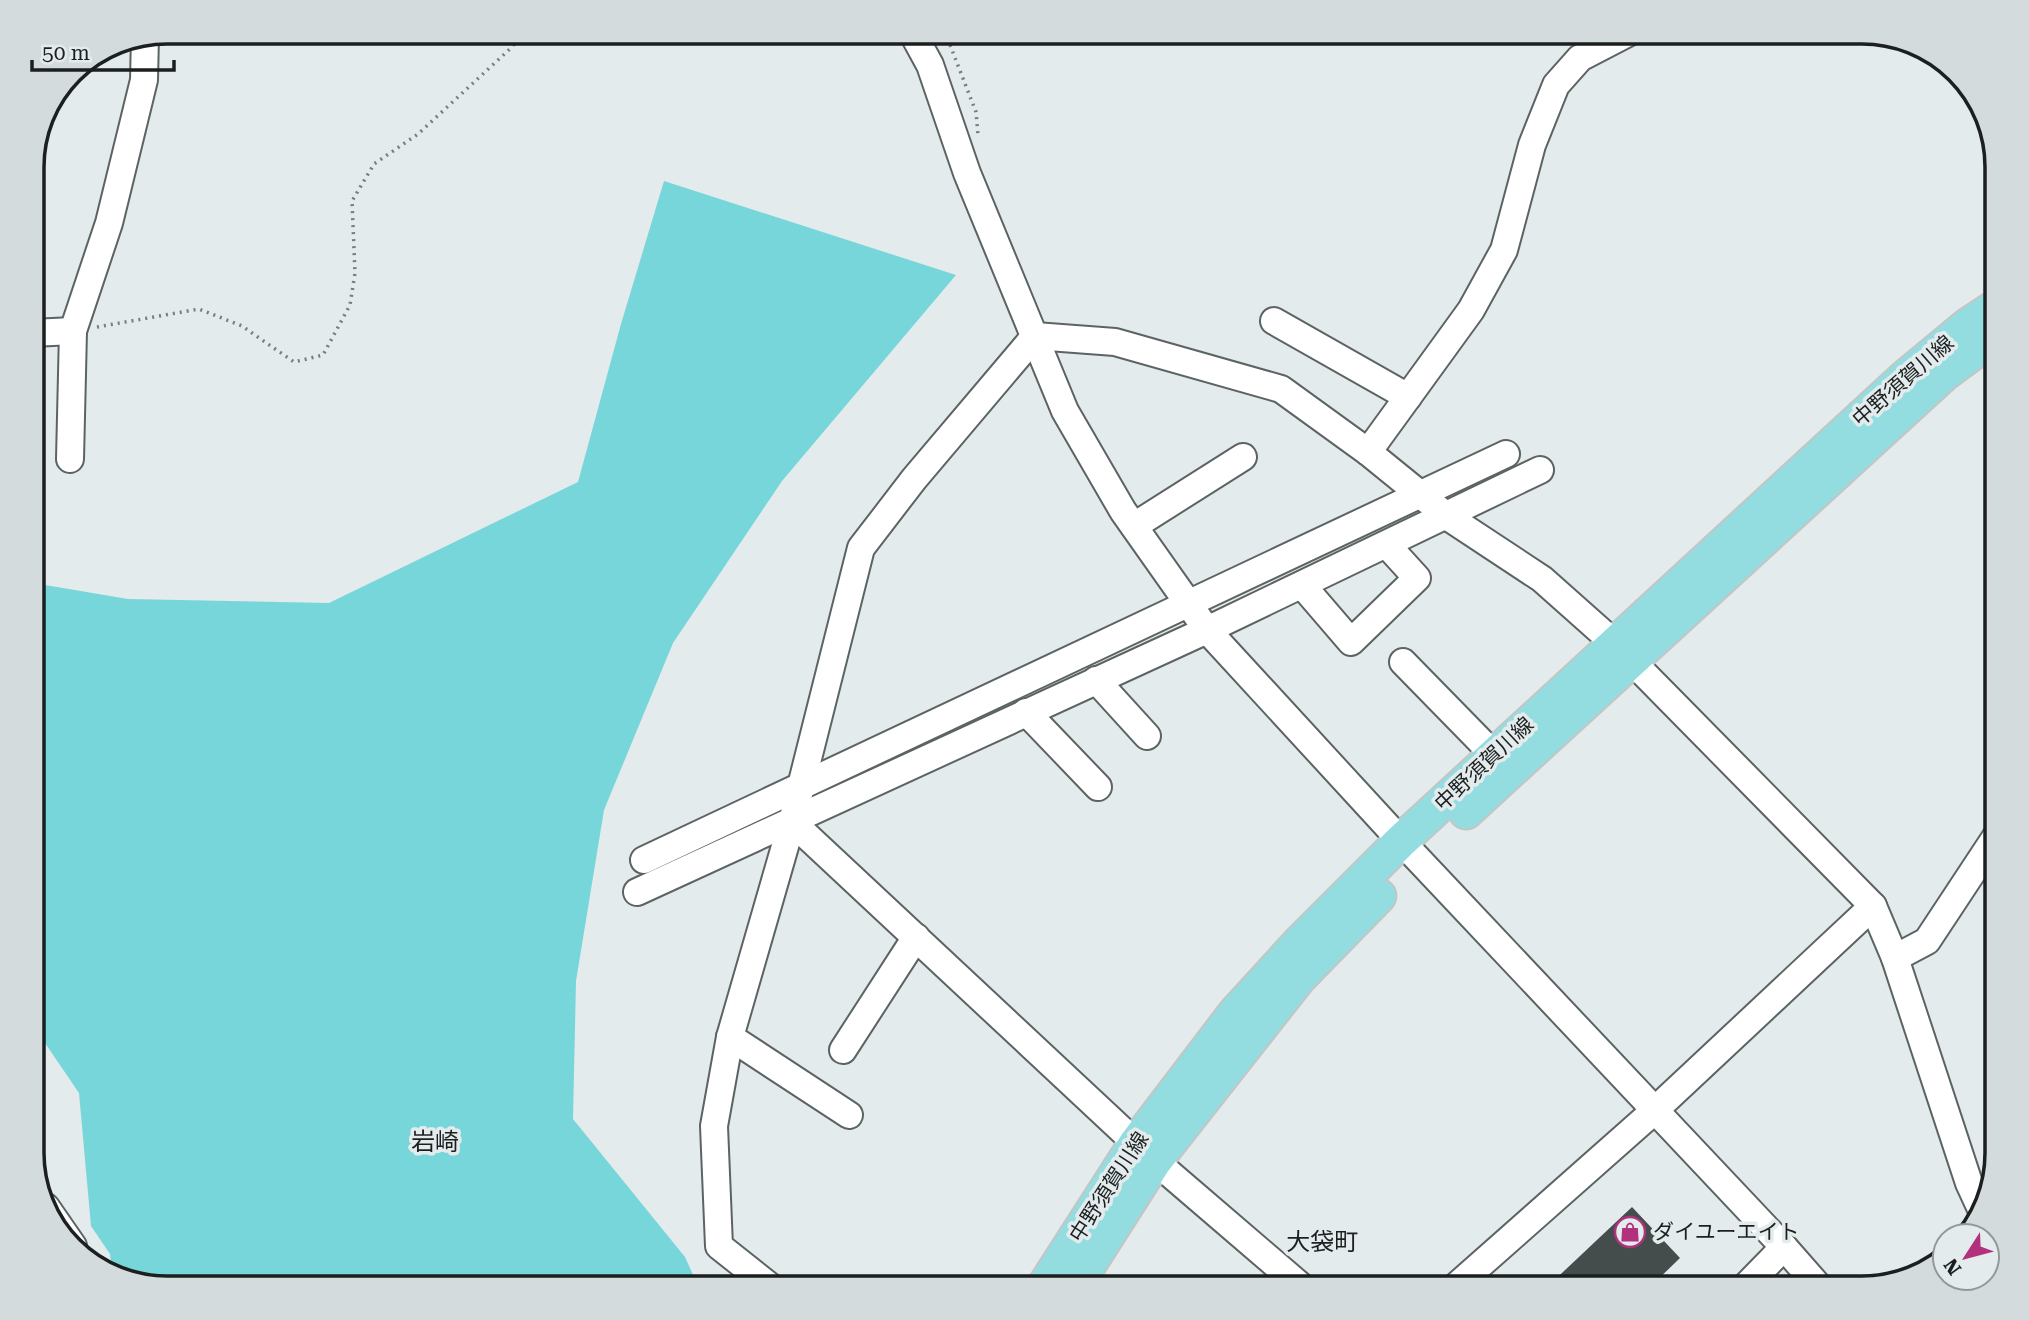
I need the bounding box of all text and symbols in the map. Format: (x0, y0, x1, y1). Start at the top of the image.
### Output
scale bar (32, 28, 173, 72)
text: 50 m (42, 41, 90, 65)
street label: 中野須賀川線 (1848, 331, 1958, 431)
street label: 中野須賀川線 (1430, 712, 1538, 816)
district label: 岩崎 (411, 1128, 459, 1156)
street label: 中野須賀川線 (1065, 1128, 1153, 1246)
shop icon: ダイユーエイト (1613, 1215, 1647, 1249)
place label: ダイユーエイト (1653, 1220, 1800, 1244)
north arrow (1931, 1222, 2001, 1292)
district label: 大袋町 (1286, 1228, 1358, 1256)
text: N (1939, 1254, 1966, 1279)

